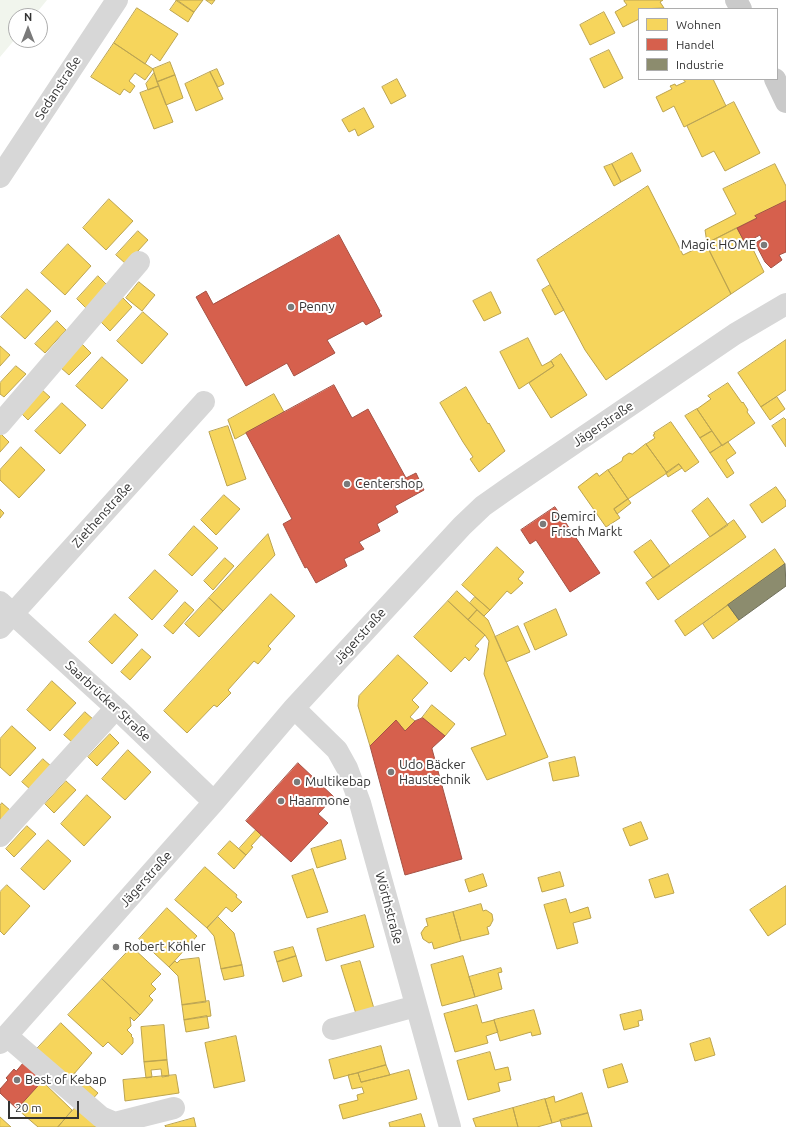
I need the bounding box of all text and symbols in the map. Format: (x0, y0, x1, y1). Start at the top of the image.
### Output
north arrow (8, 8, 48, 48)
legend (638, 8, 778, 80)
text: N (24, 11, 32, 23)
text: Wohnen (676, 18, 721, 31)
text: Handel (676, 38, 714, 51)
street label: Sedanstraße (32, 53, 84, 123)
text: Industrie (676, 58, 724, 71)
place label: Magic HOME (681, 237, 756, 253)
marker: Magic HOME (759, 240, 769, 250)
place label: Penny (299, 299, 335, 315)
marker: Penny (286, 302, 296, 312)
street label: Jägerstraße (570, 398, 636, 450)
place label: Centershop (355, 476, 423, 492)
street label: Ziethenstraße (69, 479, 135, 551)
marker: Centershop (342, 479, 352, 489)
place label: Demirci Frisch Markt (551, 509, 622, 540)
marker: Demirci Frisch Markt (538, 519, 548, 529)
street label: Jägerstraße (331, 605, 389, 667)
street label: Saarbrücker Straße (62, 657, 154, 745)
place label: Udo Bäcker Haustechnik (399, 757, 471, 788)
marker: Udo Bäcker Haustechnik (386, 767, 396, 777)
place label: Multikebap (305, 774, 371, 790)
marker: Multikebap (292, 777, 302, 787)
place label: Haarmone (289, 793, 350, 809)
marker: Haarmone (276, 796, 286, 806)
street label: Jägerstraße (117, 848, 175, 910)
street label: Wörthstraße (372, 870, 406, 946)
place label: Robert Köhler (124, 939, 206, 955)
marker: Robert Köhler (111, 942, 121, 952)
place label: Best of Kebap (25, 1072, 107, 1088)
marker: Best of Kebap (12, 1075, 22, 1085)
scale bar (10, 1093, 81, 1119)
text: 20 m (15, 1101, 42, 1114)

